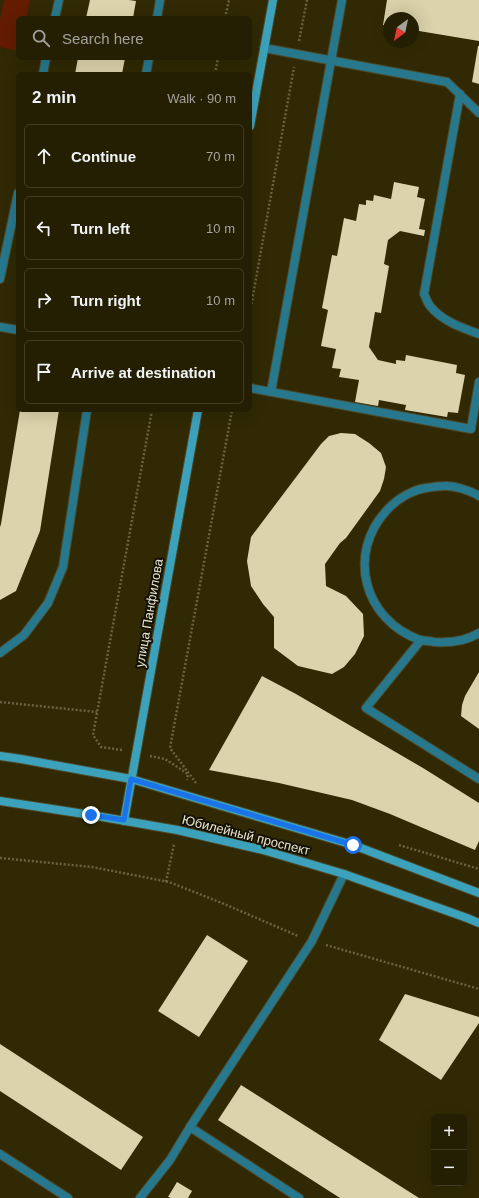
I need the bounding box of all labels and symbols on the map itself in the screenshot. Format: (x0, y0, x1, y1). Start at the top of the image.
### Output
north arrow (383, 12, 419, 48)
street label: улица Панфилова (132, 557, 166, 668)
route end (82, 806, 100, 824)
street label: Юбилейный проспект (180, 812, 312, 858)
route start (344, 836, 362, 854)

